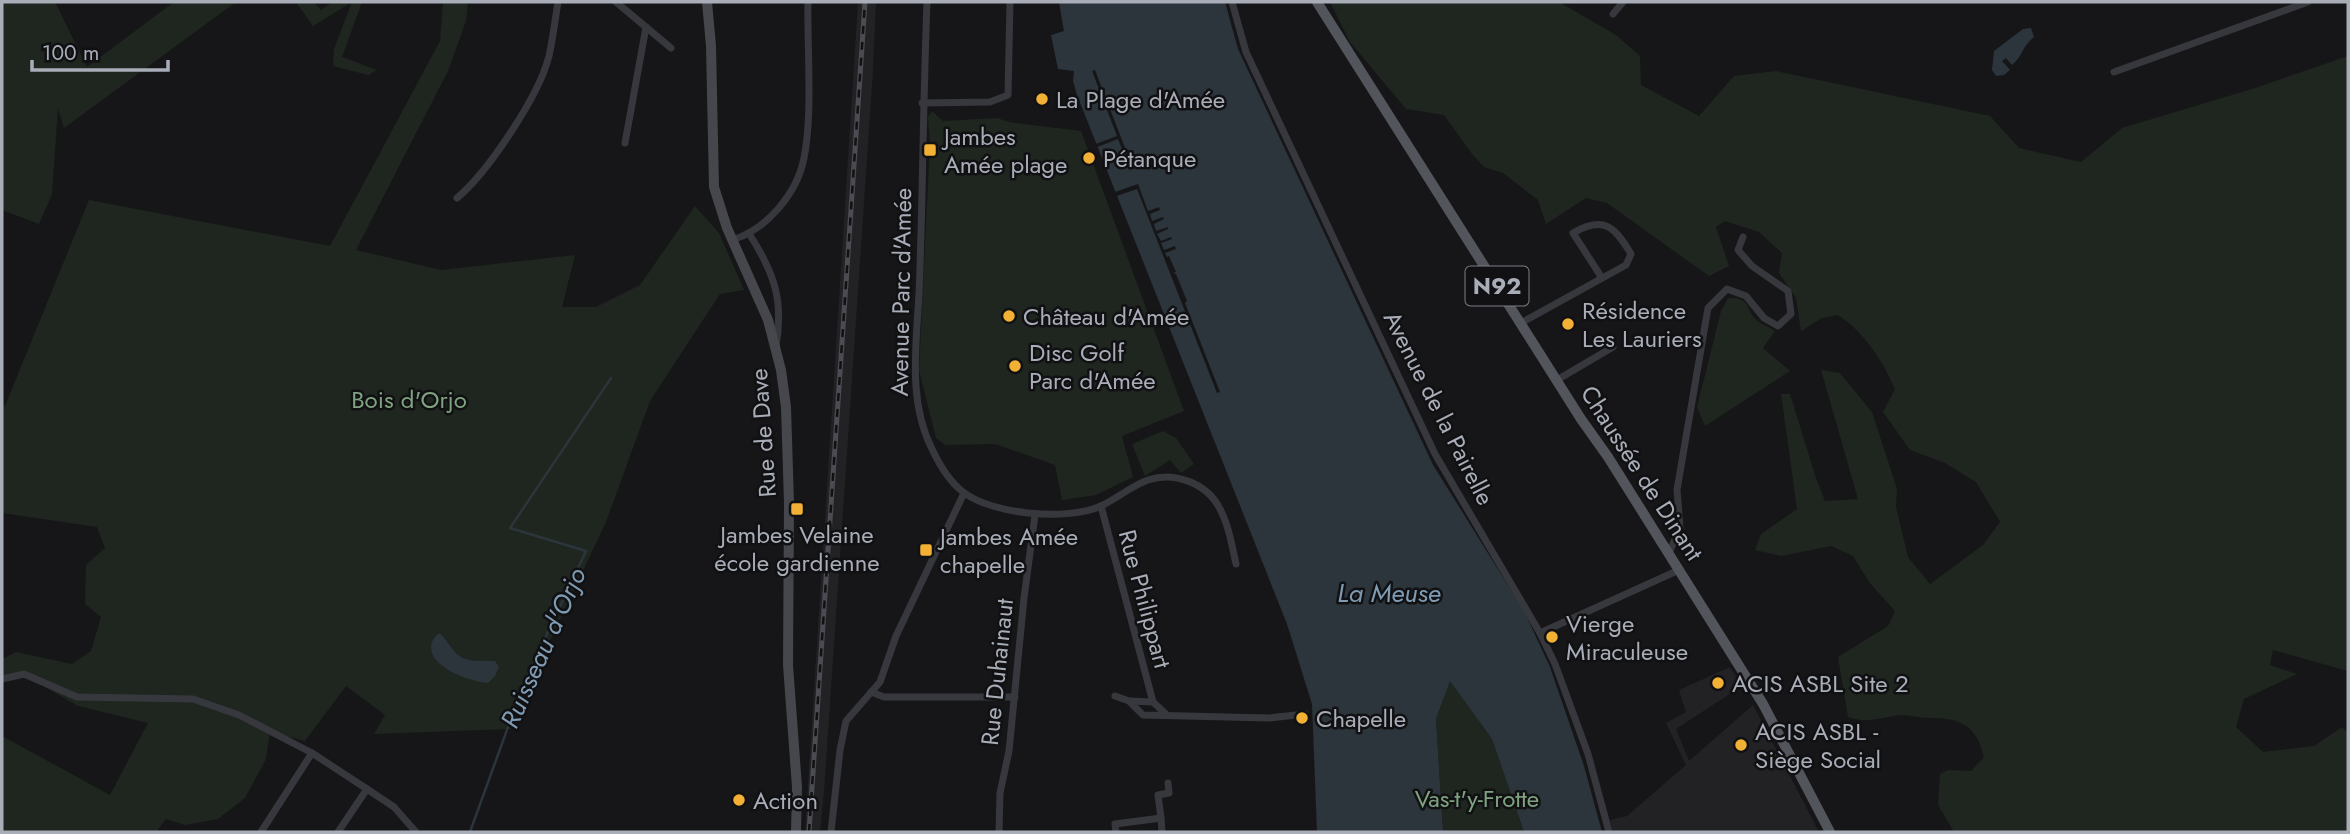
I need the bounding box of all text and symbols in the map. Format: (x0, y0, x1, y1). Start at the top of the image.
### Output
scale bar (32, 28, 168, 72)
text: 100 m (42, 38, 99, 68)
place label: La Plage d'Amée (1056, 82, 1225, 117)
marker: La Plage d'Amée (1034, 91, 1050, 107)
place label: Jambes Amée plage (941, 119, 1067, 182)
place label: Pétanque (1103, 141, 1196, 176)
marker: Jambes Amée plage (922, 142, 938, 158)
marker: Pétanque (1081, 150, 1097, 166)
street label: Avenue Parc d'Amée (882, 187, 920, 397)
road number: N92 (1466, 266, 1528, 306)
place label: Résidence Les Lauriers (1582, 293, 1702, 356)
place label: Château d'Amée (1023, 299, 1189, 334)
street label: Avenue de la Pairelle (1375, 305, 1503, 511)
marker: Château d'Amée (1001, 308, 1017, 324)
marker: Résidence Les Lauriers (1560, 316, 1576, 332)
place label: Disc Golf Parc d'Amée (1029, 335, 1156, 398)
marker: Disc Golf Parc d'Amée (1007, 358, 1023, 374)
street label: Rue de Dave (741, 367, 785, 499)
street label: Chaussée de Dinant (1572, 378, 1712, 568)
park label: Bois d'Orjo (351, 382, 467, 417)
marker: Jambes Velaine école gardienne (789, 501, 805, 517)
place label: Jambes Velaine école gardienne (714, 517, 880, 580)
place label: Jambes Amée chapelle (937, 519, 1078, 582)
street label: Rue Philippart (1110, 526, 1180, 672)
marker: Jambes Amée chapelle (918, 542, 934, 558)
water label: Ruisseau d'Orjo (491, 561, 595, 734)
water label: La Meuse (1337, 574, 1441, 612)
street label: Rue Duhainaut (972, 597, 1022, 747)
place label: Vierge Miraculeuse (1566, 606, 1688, 669)
marker: Vierge Miraculeuse (1544, 629, 1560, 645)
place label: ACIS ASBL Site 2 (1732, 666, 1909, 701)
marker: ACIS ASBL Site 2 (1710, 675, 1726, 691)
place label: Chapelle (1316, 701, 1406, 736)
marker: Chapelle (1294, 710, 1310, 726)
place label: ACIS ASBL - Siège Social (1755, 714, 1881, 777)
marker: ACIS ASBL - Siège Social (1733, 737, 1749, 753)
park label: Vas-t'y-Frotte (1415, 781, 1539, 816)
place label: Action (753, 783, 818, 818)
marker: Action (731, 792, 747, 808)

